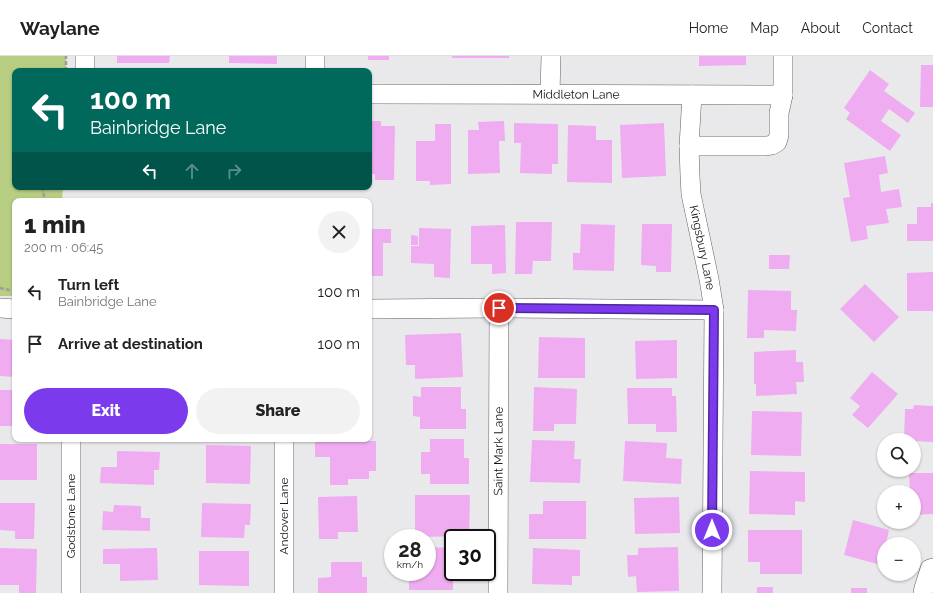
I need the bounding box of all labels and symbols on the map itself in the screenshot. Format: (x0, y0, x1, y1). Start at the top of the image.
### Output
street label: Middleton Lane (532, 87, 620, 102)
street label: Kingsbury Lane (687, 204, 718, 291)
pin (482, 291, 516, 325)
street label: Saint Mark Lane (491, 407, 506, 495)
street label: Godstone Lane (64, 474, 78, 558)
street label: Andover Lane (277, 477, 291, 555)
position arrow (691, 509, 733, 551)
speed limit sign: 30 (444, 529, 496, 581)

